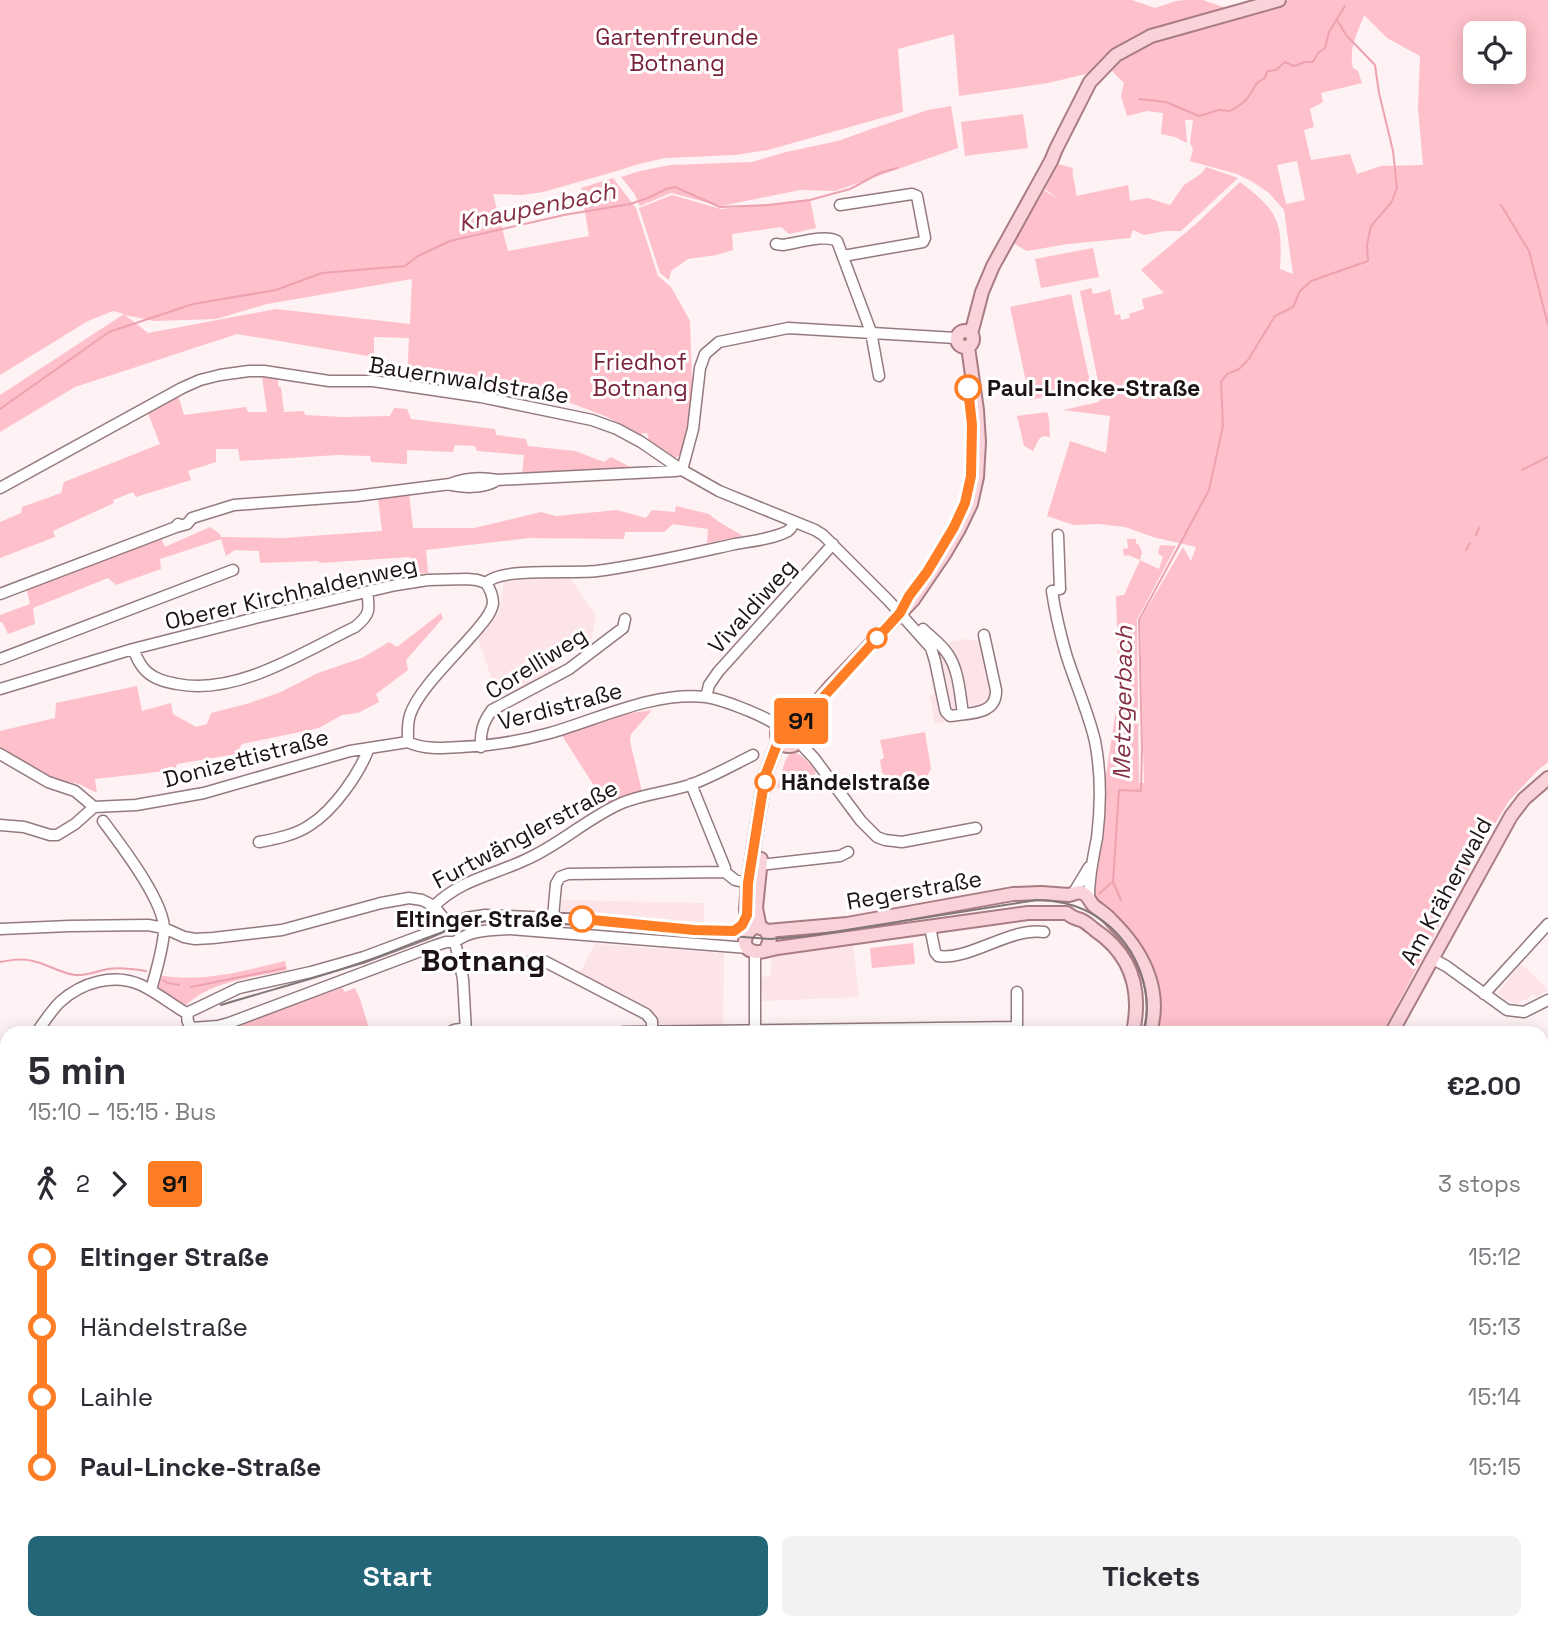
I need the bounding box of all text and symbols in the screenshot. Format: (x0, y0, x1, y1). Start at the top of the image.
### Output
map controls (1463, 21, 1526, 84)
button: locate (1463, 21, 1526, 84)
park label: Gartenfreunde Botnang (595, 22, 759, 78)
water label: Knaupenbach (455, 174, 620, 238)
park label: Friedhof Botnang (592, 347, 688, 403)
street label: Bauernwaldstraße (367, 349, 571, 411)
place label: Paul-Lincke-Straße (987, 373, 1200, 403)
marker: Paul-Lincke-Straße (955, 375, 981, 401)
street label: Oberer Kirchhaldenweg (162, 549, 420, 637)
street label: Vivaldiweg (701, 552, 803, 660)
street label: Corelliweg (480, 620, 592, 706)
water label: Metzgerbach (1106, 624, 1139, 780)
unlabelled marker (867, 628, 887, 648)
street label: Verdistraße (494, 675, 626, 737)
line badge: 91 (770, 698, 832, 744)
text: 91 (788, 705, 814, 736)
street label: Donizettistraße (160, 722, 332, 794)
place label: Händelstraße (781, 767, 930, 797)
street label: Furtwänglerstraße (427, 772, 623, 896)
marker: Händelstraße (755, 772, 775, 792)
street label: Am Kräherwald (1393, 812, 1499, 970)
street label: Regerstraße (844, 863, 984, 917)
place label: Eltinger Straße (396, 904, 563, 934)
marker: Eltinger Straße (569, 906, 595, 932)
district label: Botnang (421, 941, 545, 980)
text: 5 min (28, 1047, 126, 1095)
text: €2.00 (1447, 1069, 1521, 1103)
text: 15:10 – 15:15 · Bus (28, 1097, 216, 1127)
icon: walk (28, 1165, 66, 1203)
icon: forward (100, 1165, 138, 1203)
text: 91 (162, 1168, 188, 1199)
text: 2 (76, 1169, 90, 1199)
text: 3 stops (1438, 1169, 1521, 1199)
text: Eltinger Straße (80, 1240, 269, 1274)
text: 15:12 (1468, 1242, 1521, 1272)
text: Händelstraße (80, 1310, 248, 1344)
text: 15:13 (1468, 1312, 1521, 1342)
text: Laihle (80, 1380, 153, 1414)
text: 15:14 (1468, 1382, 1521, 1412)
text: Paul-Lincke-Straße (80, 1450, 321, 1484)
text: 15:15 (1468, 1452, 1521, 1482)
button: Start (28, 1536, 768, 1616)
button: Tickets (782, 1536, 1521, 1616)

